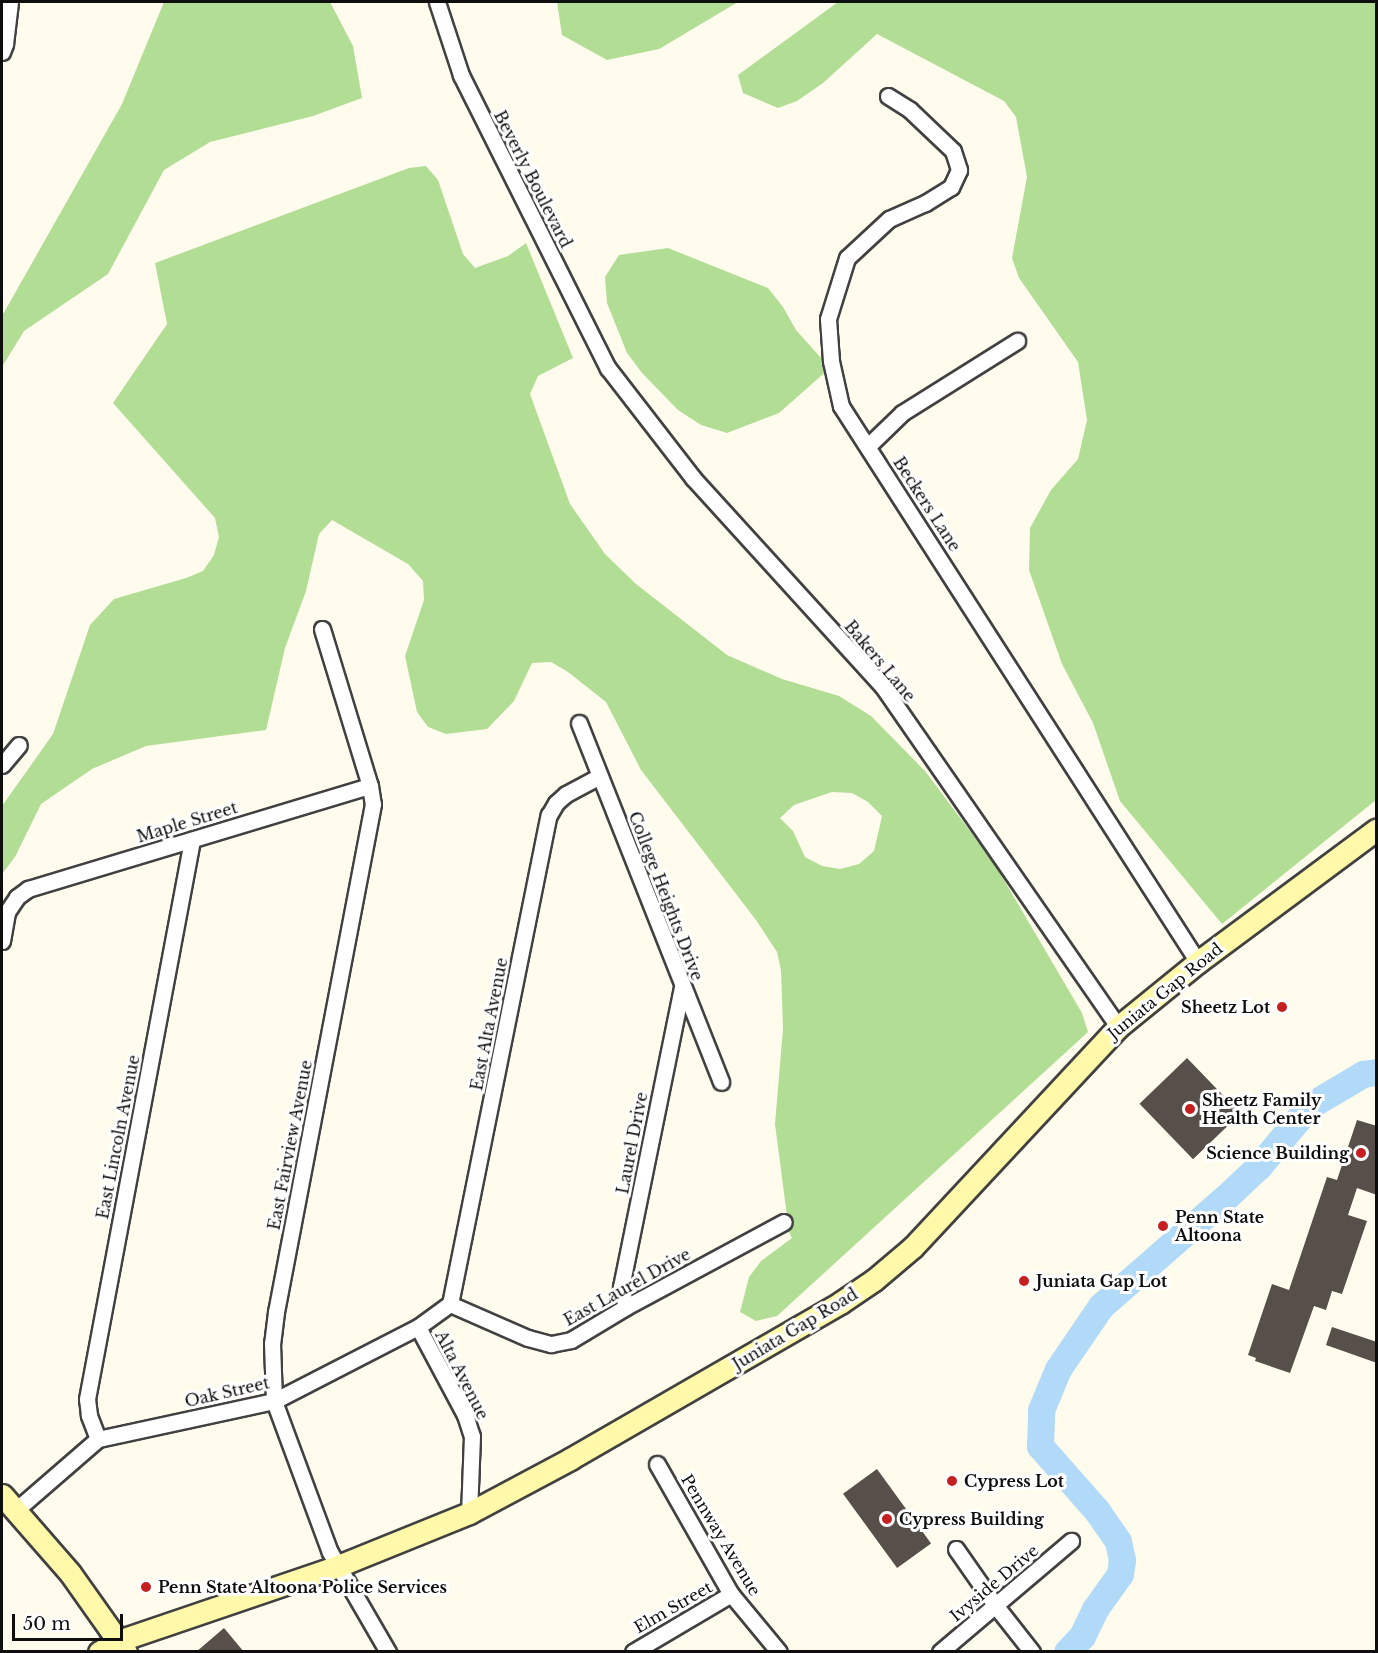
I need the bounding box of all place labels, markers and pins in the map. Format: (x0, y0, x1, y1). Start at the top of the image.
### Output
place label: Sheetz Lot (1181, 997, 1270, 1017)
marker: Sheetz Lot (1275, 1000, 1289, 1014)
place label: Sheetz Family Health Center (1202, 1090, 1321, 1128)
marker: Sheetz Family Health Center (1183, 1102, 1197, 1116)
place label: Science Building (1206, 1143, 1349, 1163)
marker: Science Building (1354, 1146, 1368, 1160)
place label: Penn State Altoona (1175, 1207, 1264, 1245)
marker: Penn State Altoona (1156, 1219, 1170, 1233)
place label: Juniata Gap Lot (1036, 1271, 1167, 1291)
marker: Juniata Gap Lot (1017, 1274, 1031, 1288)
place label: Cypress Lot (964, 1471, 1064, 1491)
marker: Cypress Lot (945, 1474, 959, 1488)
place label: Cypress Building (899, 1509, 1044, 1529)
marker: Cypress Building (880, 1512, 894, 1526)
place label: Penn State Altoona Police Services (158, 1577, 448, 1597)
marker: Penn State Altoona Police Services (139, 1580, 153, 1594)

